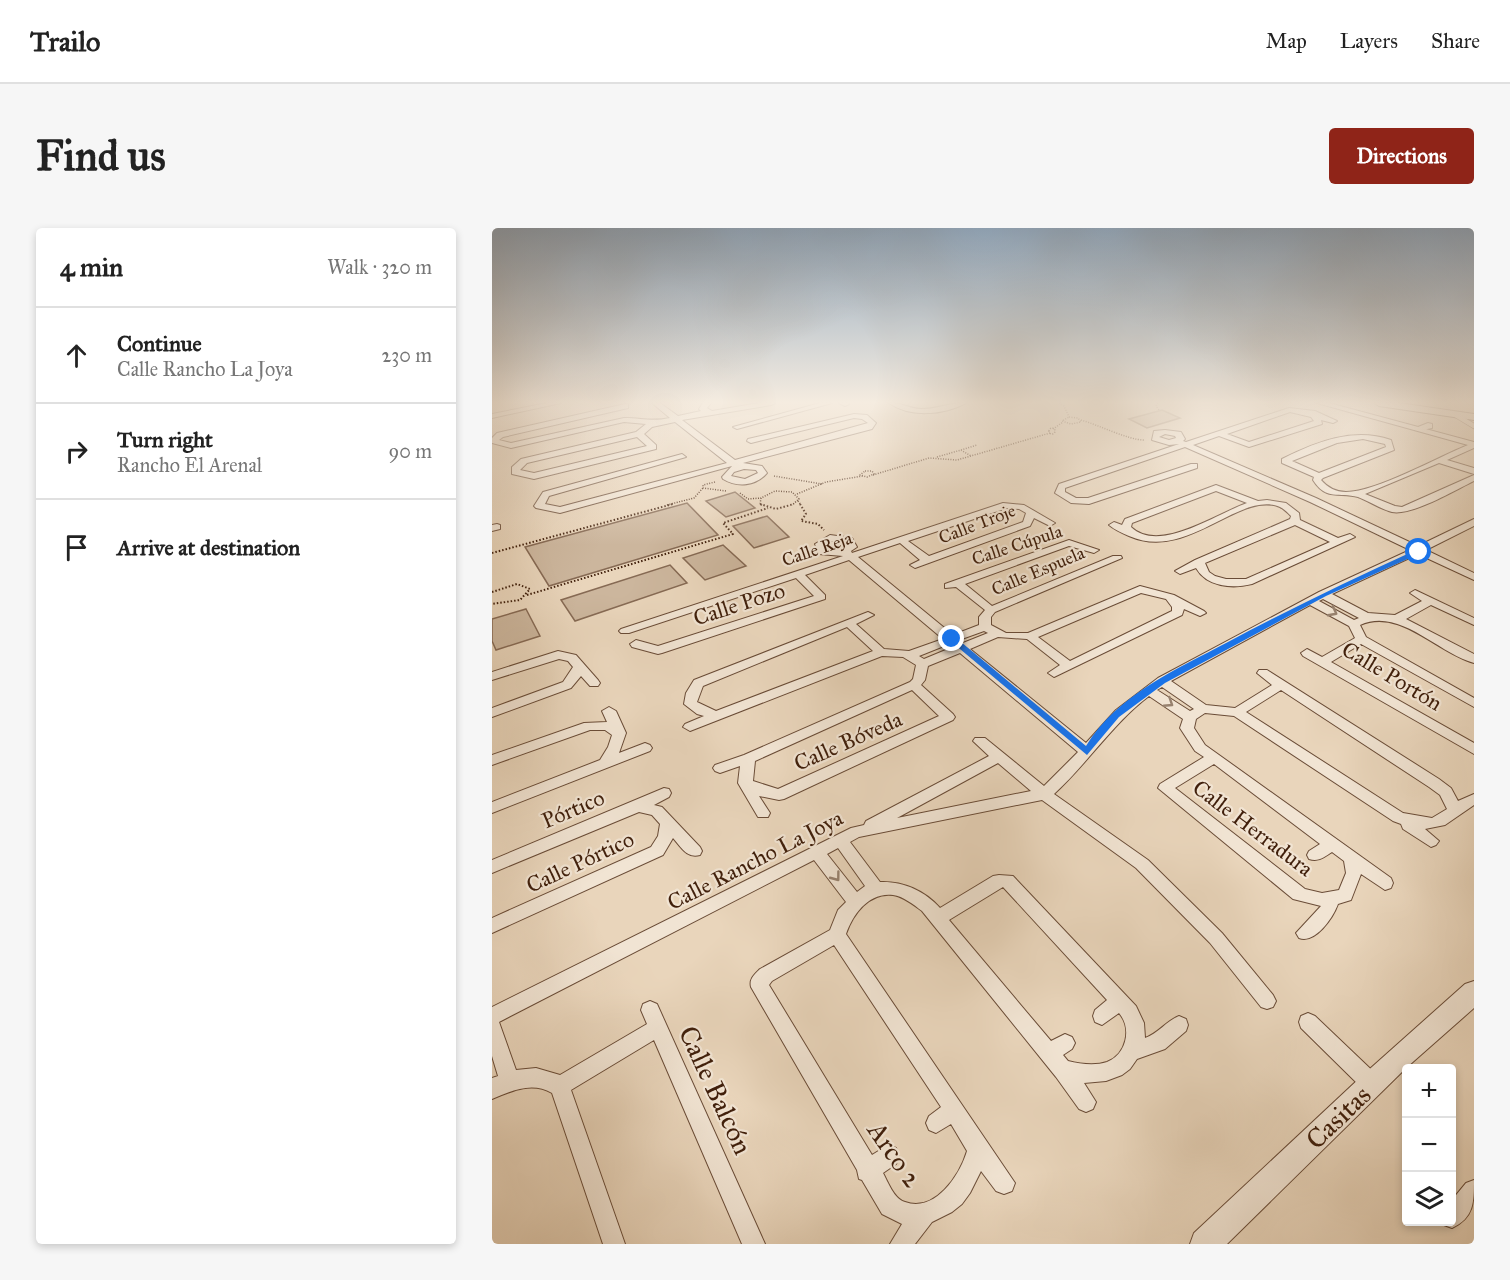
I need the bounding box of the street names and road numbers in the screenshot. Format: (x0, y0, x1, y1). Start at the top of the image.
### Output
street label: Calle Troje (935, 499, 1019, 549)
street label: Calle Cúpula (969, 520, 1065, 570)
street label: Calle Reja (779, 527, 855, 571)
street label: Calle Espuela (988, 541, 1088, 600)
street label: Calle Pozo (690, 577, 788, 631)
street label: Calle Portón (1337, 635, 1447, 717)
street label: Calle Bóveda (790, 705, 907, 777)
street label: Calle Herradura (1187, 774, 1319, 883)
street label: Pórtico (537, 784, 609, 834)
street label: Calle Rancho La Joya (663, 804, 848, 916)
street label: Calle Pórtico (522, 825, 638, 899)
street label: Calle Balcón (672, 1021, 760, 1159)
street label: Casitas (1299, 1078, 1377, 1156)
street label: Arco 2 (860, 1114, 930, 1194)

